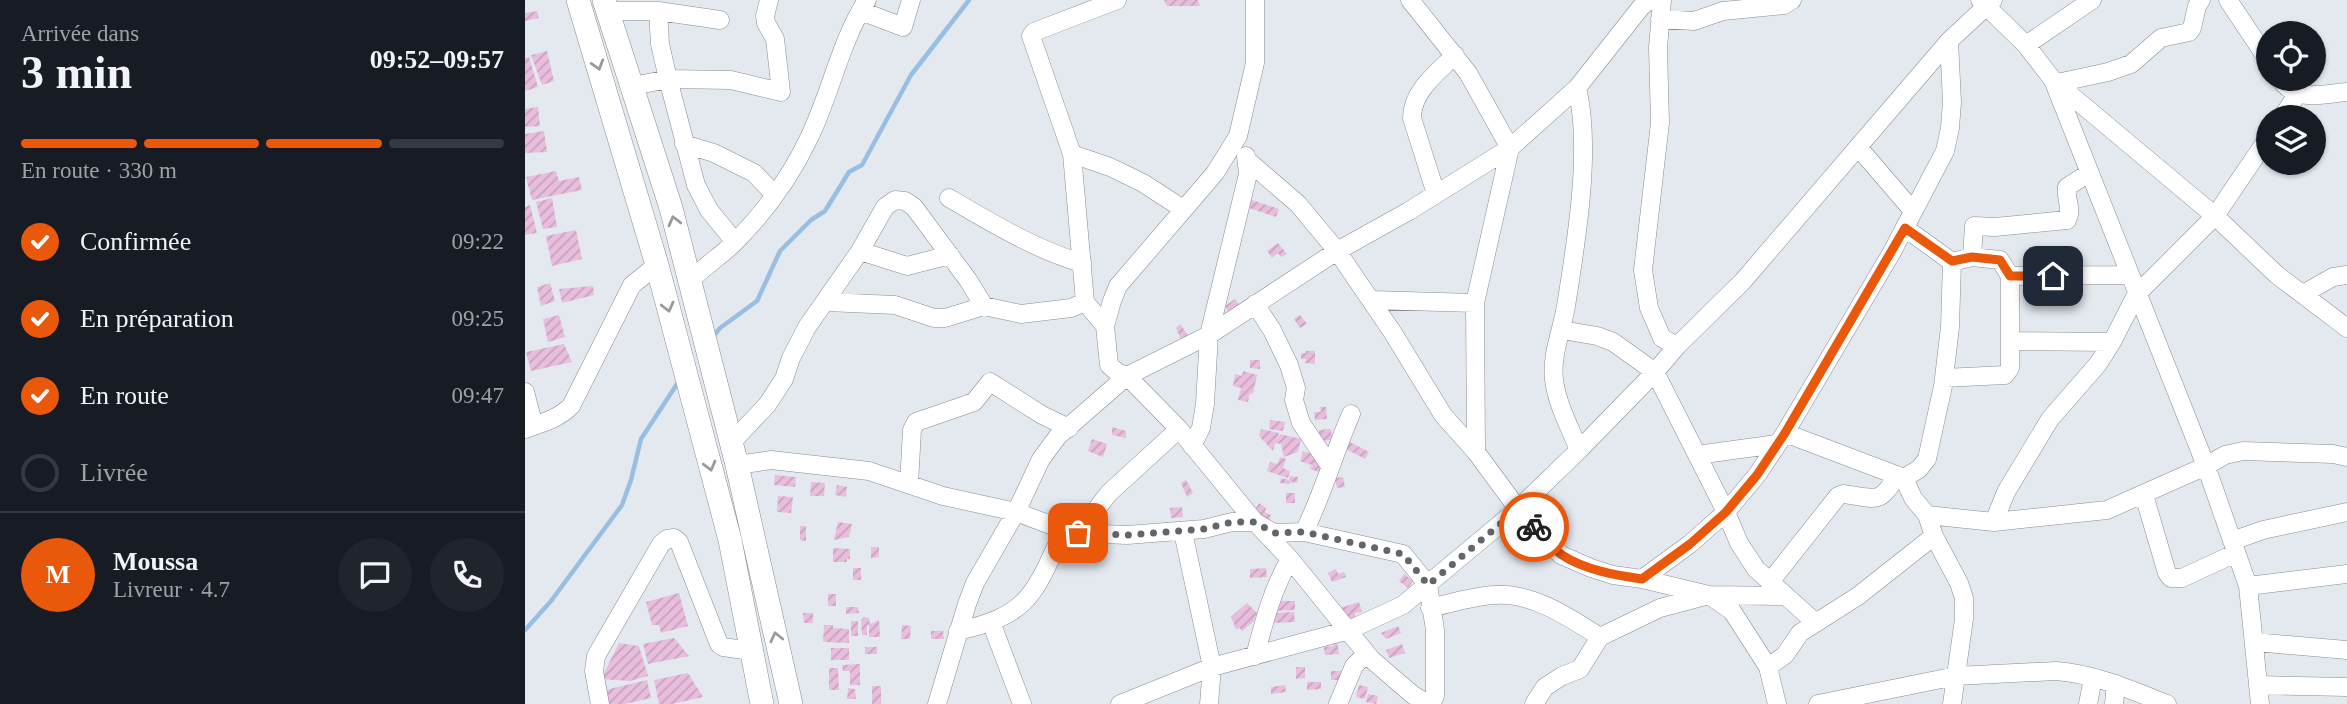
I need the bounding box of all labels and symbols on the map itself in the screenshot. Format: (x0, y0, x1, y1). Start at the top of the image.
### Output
one-way arrow (589, 59, 604, 71)
one-way arrow (668, 215, 682, 227)
pin (2023, 246, 2083, 306)
one-way arrow (660, 301, 674, 313)
one-way arrow (702, 460, 716, 472)
courier (1499, 492, 1569, 562)
pin (1048, 503, 1108, 563)
one-way arrow (769, 631, 784, 643)

